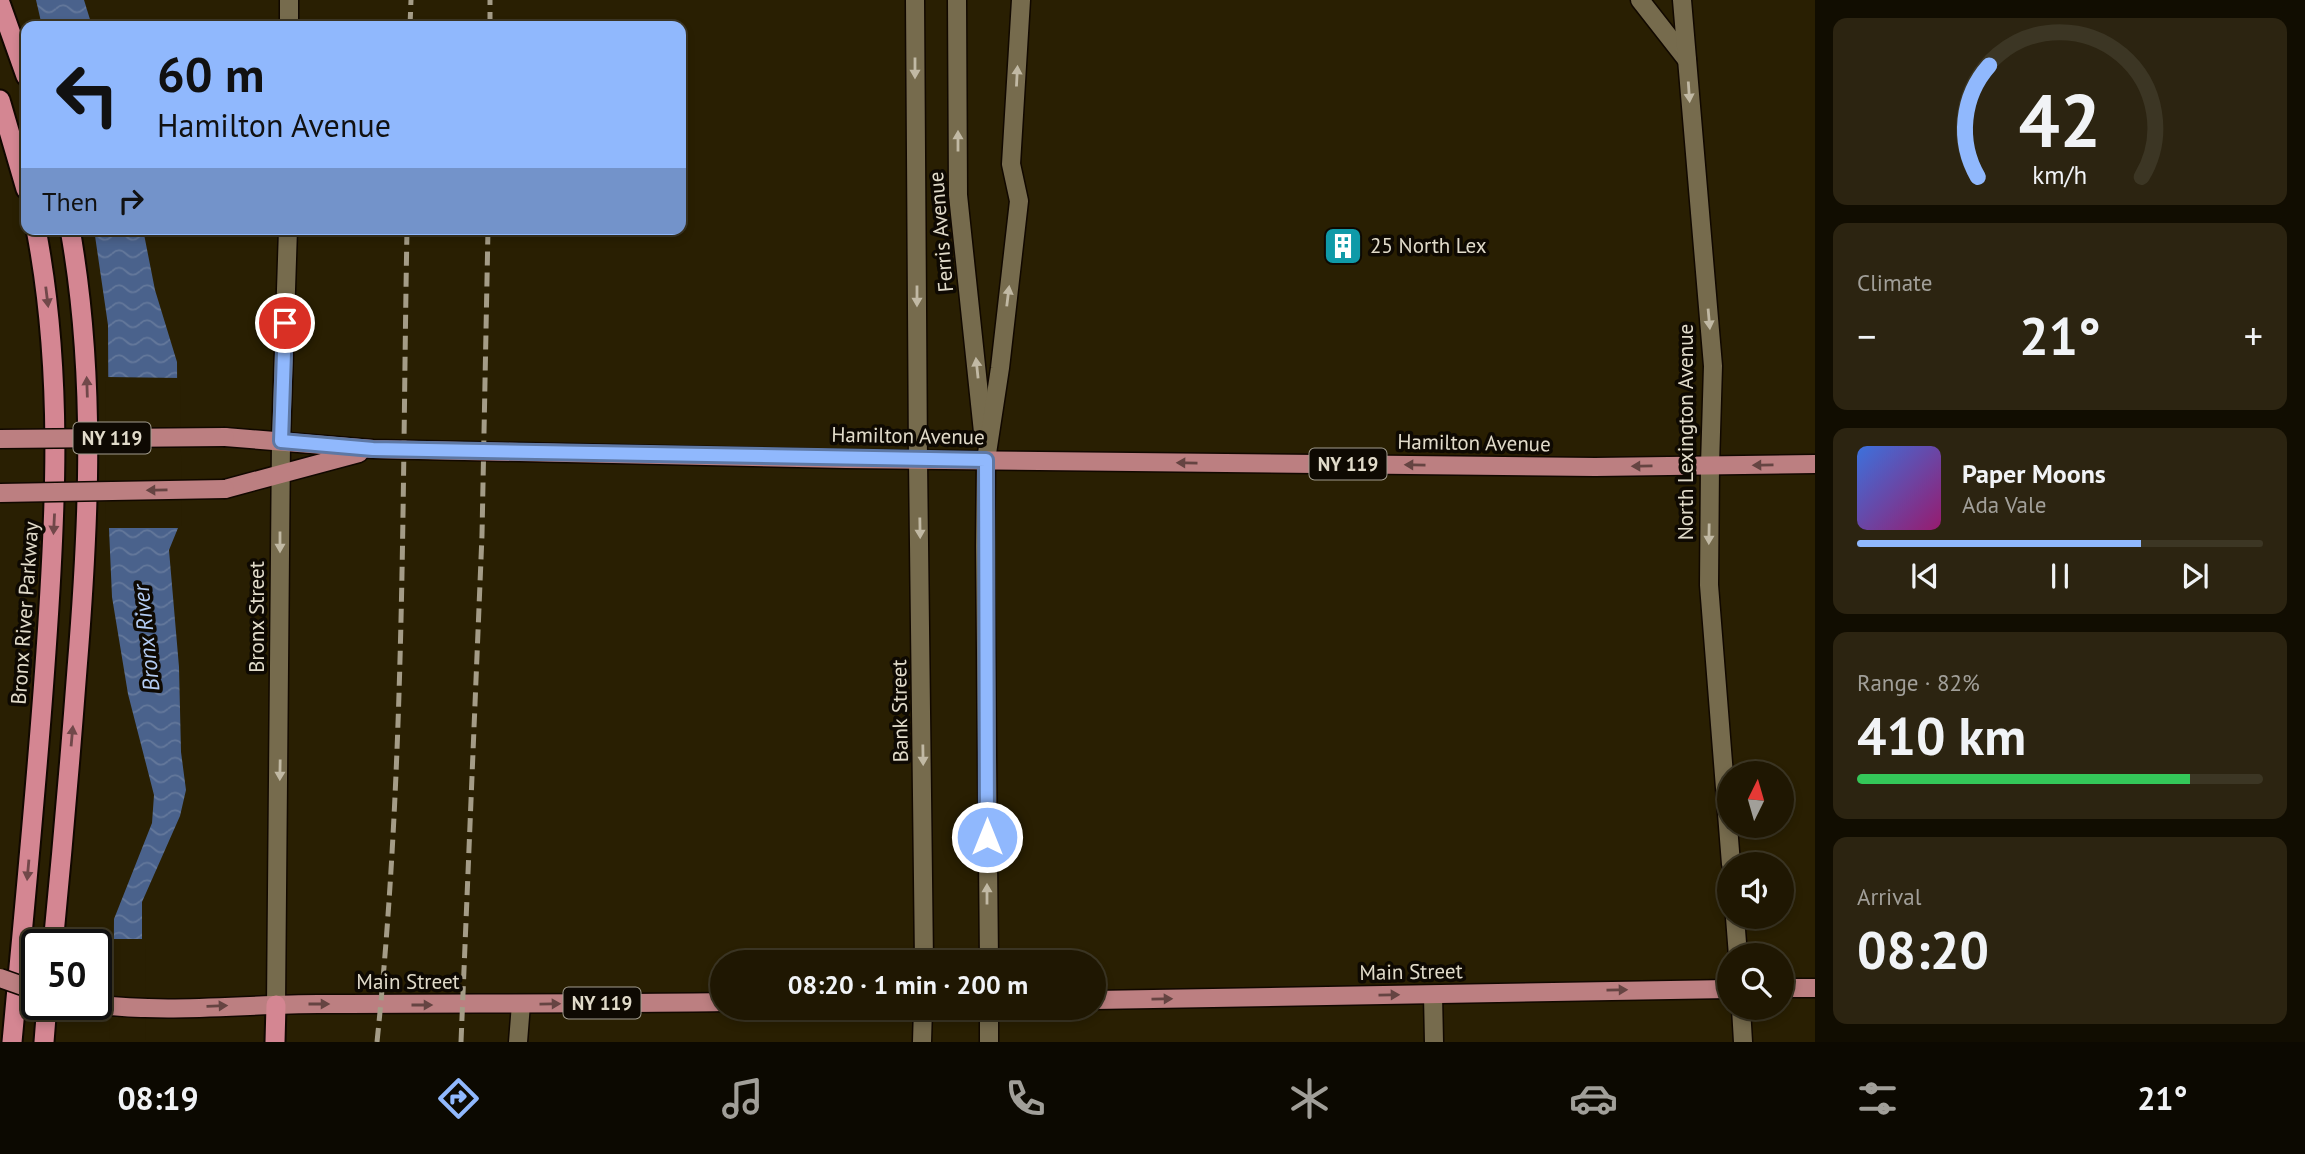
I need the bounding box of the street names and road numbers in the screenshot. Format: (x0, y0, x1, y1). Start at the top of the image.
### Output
street label: Ferris Avenue (922, 171, 959, 293)
street label: North Lexington Avenue (1672, 324, 1699, 540)
street label: Hamilton Avenue (831, 421, 985, 450)
road number: NY 119 (74, 422, 150, 453)
street label: Hamilton Avenue (1397, 428, 1551, 457)
road number: NY 119 (1310, 449, 1386, 480)
street label: Bronx River Parkway (5, 520, 44, 705)
street label: Bronx Street (243, 561, 270, 673)
street label: Bank Street (885, 659, 914, 763)
street label: Main Street (1359, 957, 1463, 986)
street label: Main Street (356, 968, 460, 995)
road number: NY 119 (564, 987, 640, 1018)

